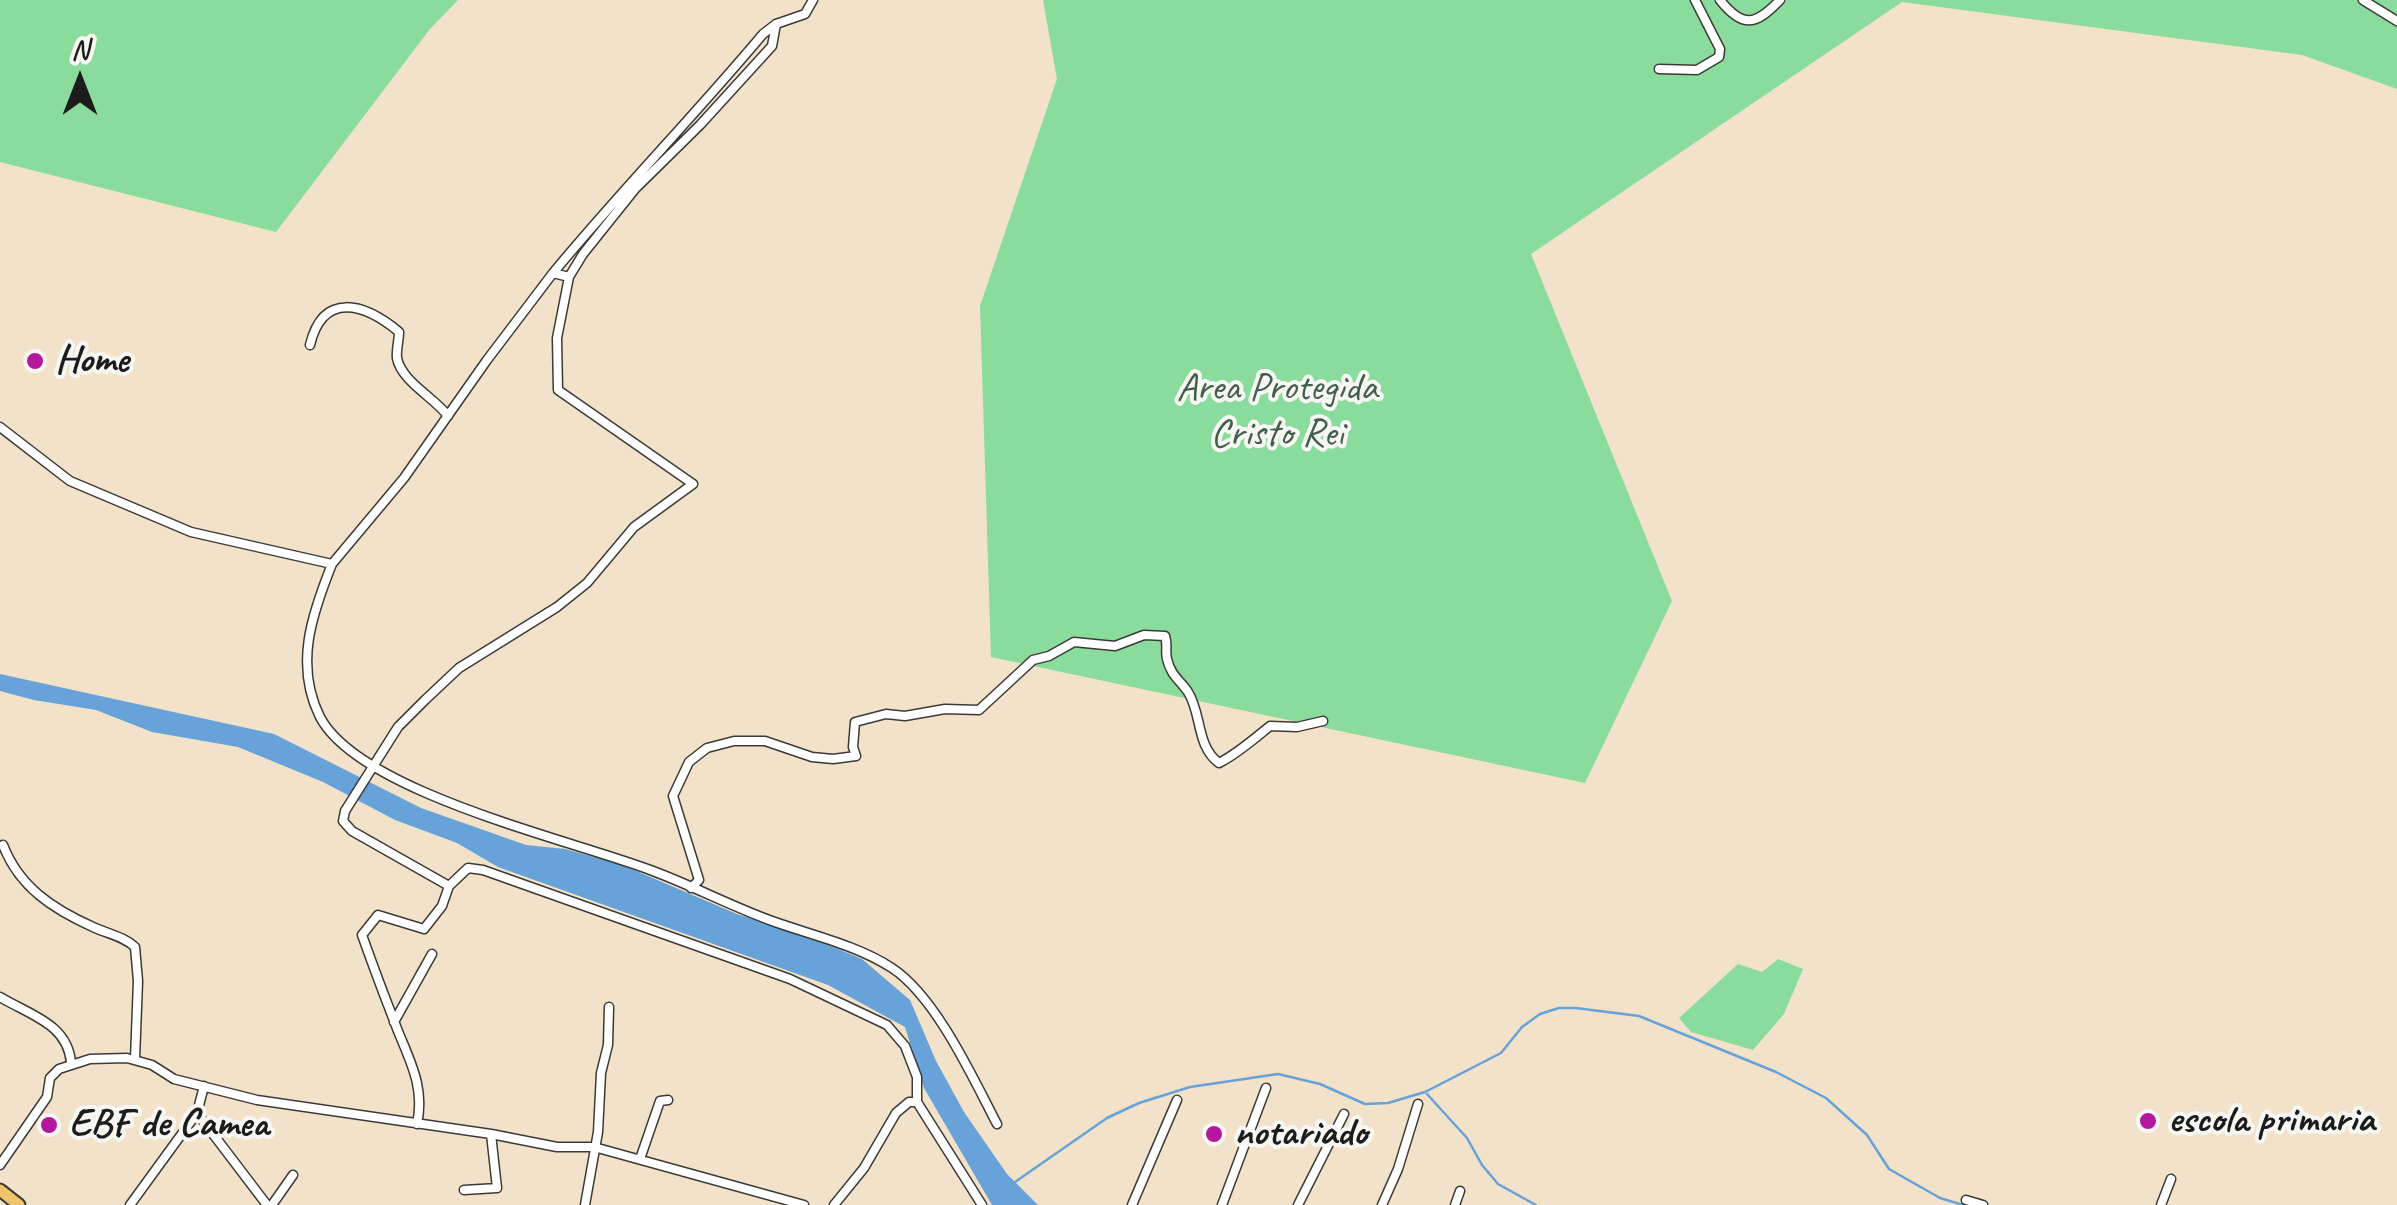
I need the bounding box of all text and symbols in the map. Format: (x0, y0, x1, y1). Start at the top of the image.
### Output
north arrow (30, 30, 130, 130)
text: N (71, 32, 89, 67)
place label: Home (55, 337, 129, 385)
marker: Home (24, 350, 46, 372)
park label: Area Protegida Cristo Rei (1177, 365, 1377, 459)
place label: escola primaria (2168, 1097, 2374, 1145)
place label: EBF de Camea (69, 1101, 268, 1149)
place label: notariado (1234, 1110, 1367, 1158)
marker: escola primaria (2137, 1110, 2159, 1132)
marker: EBF de Camea (38, 1114, 60, 1136)
marker: notariado (1203, 1123, 1225, 1145)

